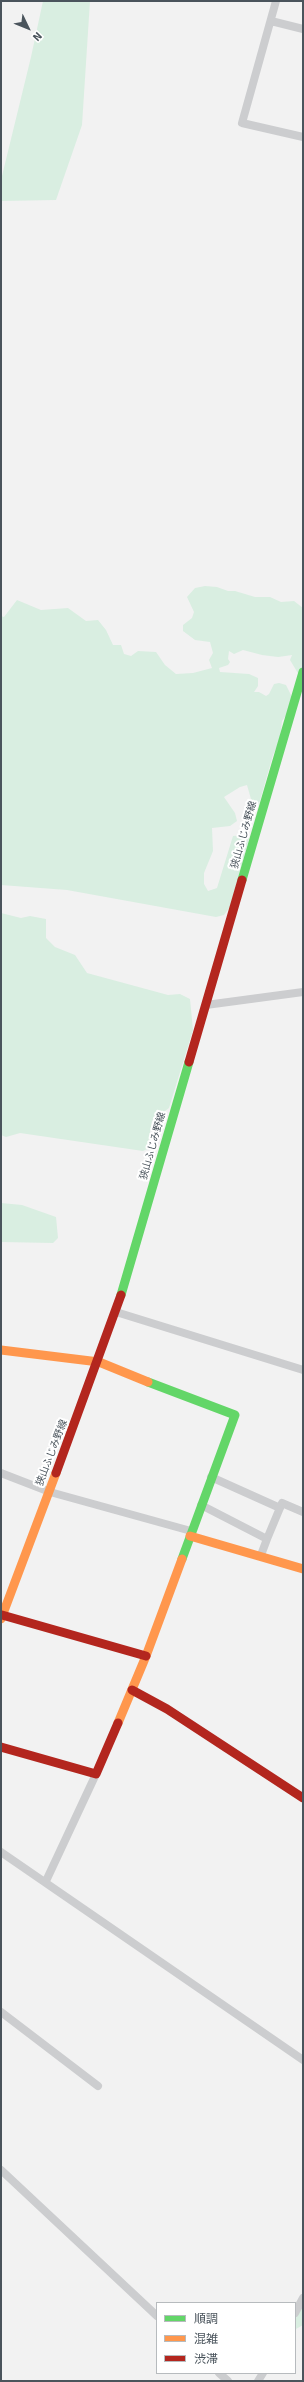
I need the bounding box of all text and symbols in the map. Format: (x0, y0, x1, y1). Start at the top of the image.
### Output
north arrow (8, 8, 48, 48)
text: N (30, 29, 45, 44)
street label: 狭山ふじみ野線 (229, 800, 259, 870)
street label: 狭山ふじみ野線 (138, 1111, 168, 1181)
street label: 狭山ふじみ野線 (34, 1418, 70, 1488)
legend (156, 2302, 296, 2374)
text: 順調 (194, 2312, 218, 2327)
text: 混雑 (194, 2332, 218, 2347)
text: 渋滞 (194, 2352, 218, 2367)

